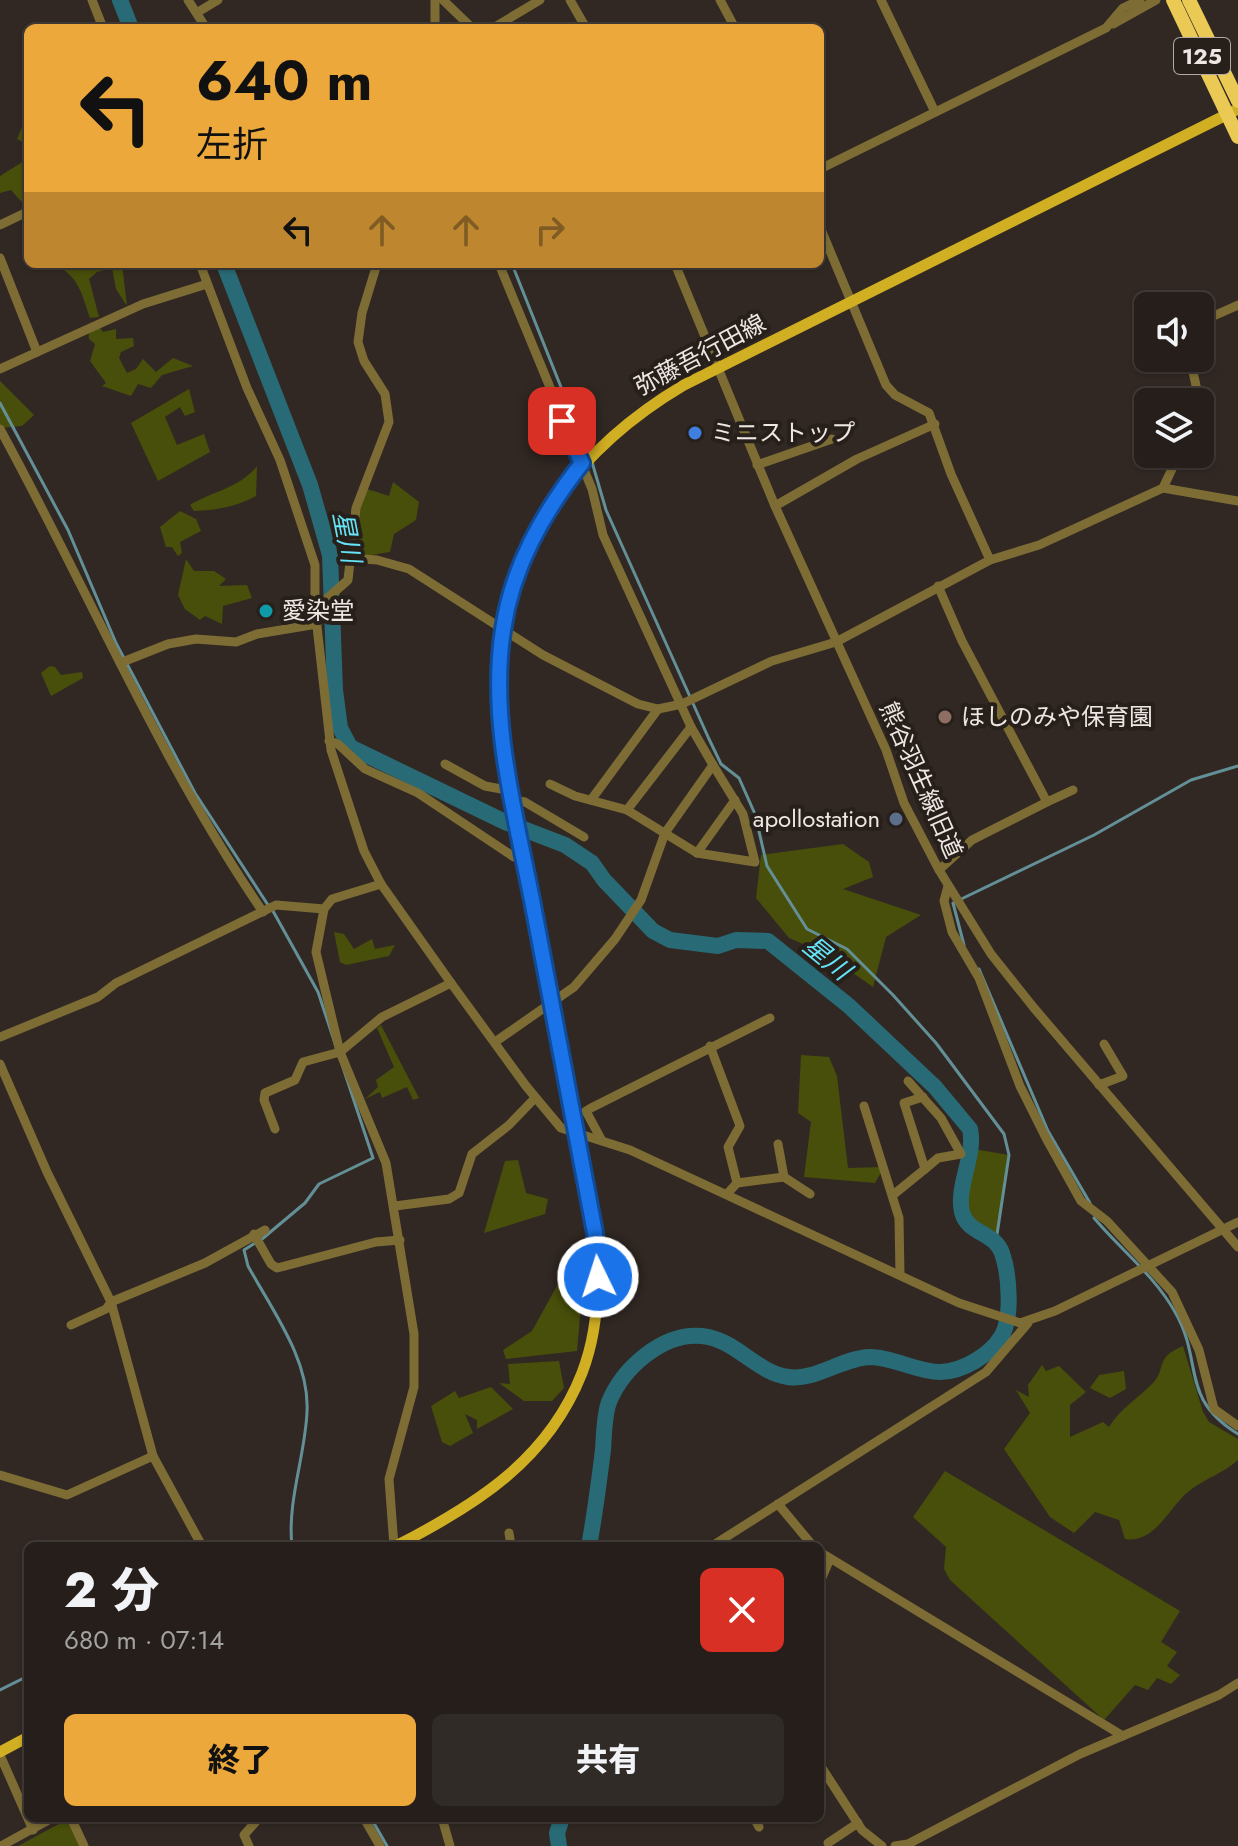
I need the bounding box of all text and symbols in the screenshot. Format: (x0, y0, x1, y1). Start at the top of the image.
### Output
road number: 125 (1174, 38, 1230, 74)
text: 640 m (196, 40, 372, 121)
icon: left (64, 56, 168, 160)
text: 左折 (196, 118, 268, 170)
icon: left (276, 208, 320, 252)
icon: ahead (360, 208, 404, 252)
icon: ahead (444, 208, 488, 252)
icon: right (528, 208, 572, 252)
map controls (1134, 292, 1214, 468)
button: sound (1134, 292, 1214, 372)
street label: 弥藤吾行田線 (628, 305, 772, 404)
pin (528, 387, 596, 455)
button: layers (1134, 388, 1214, 468)
icon: arrive (540, 399, 584, 443)
place label: ミニストップ (711, 415, 855, 450)
marker: ミニストップ (686, 424, 704, 442)
water label: 星川 (323, 508, 371, 569)
place label: 愛染堂 (282, 593, 354, 628)
marker: 愛染堂 (257, 602, 275, 620)
street label: 熊谷羽生線旧道 (871, 696, 972, 864)
place label: ほしのみや保育園 (961, 699, 1153, 734)
marker: ほしのみや保育園 (936, 708, 954, 726)
place label: apollostation (753, 801, 880, 836)
marker: apollostation (887, 810, 905, 828)
water label: 星川 (795, 927, 861, 991)
position arrow (556, 1235, 640, 1319)
text: 2 分 (64, 1556, 159, 1625)
button: close (700, 1568, 784, 1652)
text: 680 m · 07:14 (64, 1621, 224, 1659)
button: 終了 (64, 1714, 416, 1806)
button: 共有 (432, 1714, 784, 1806)

